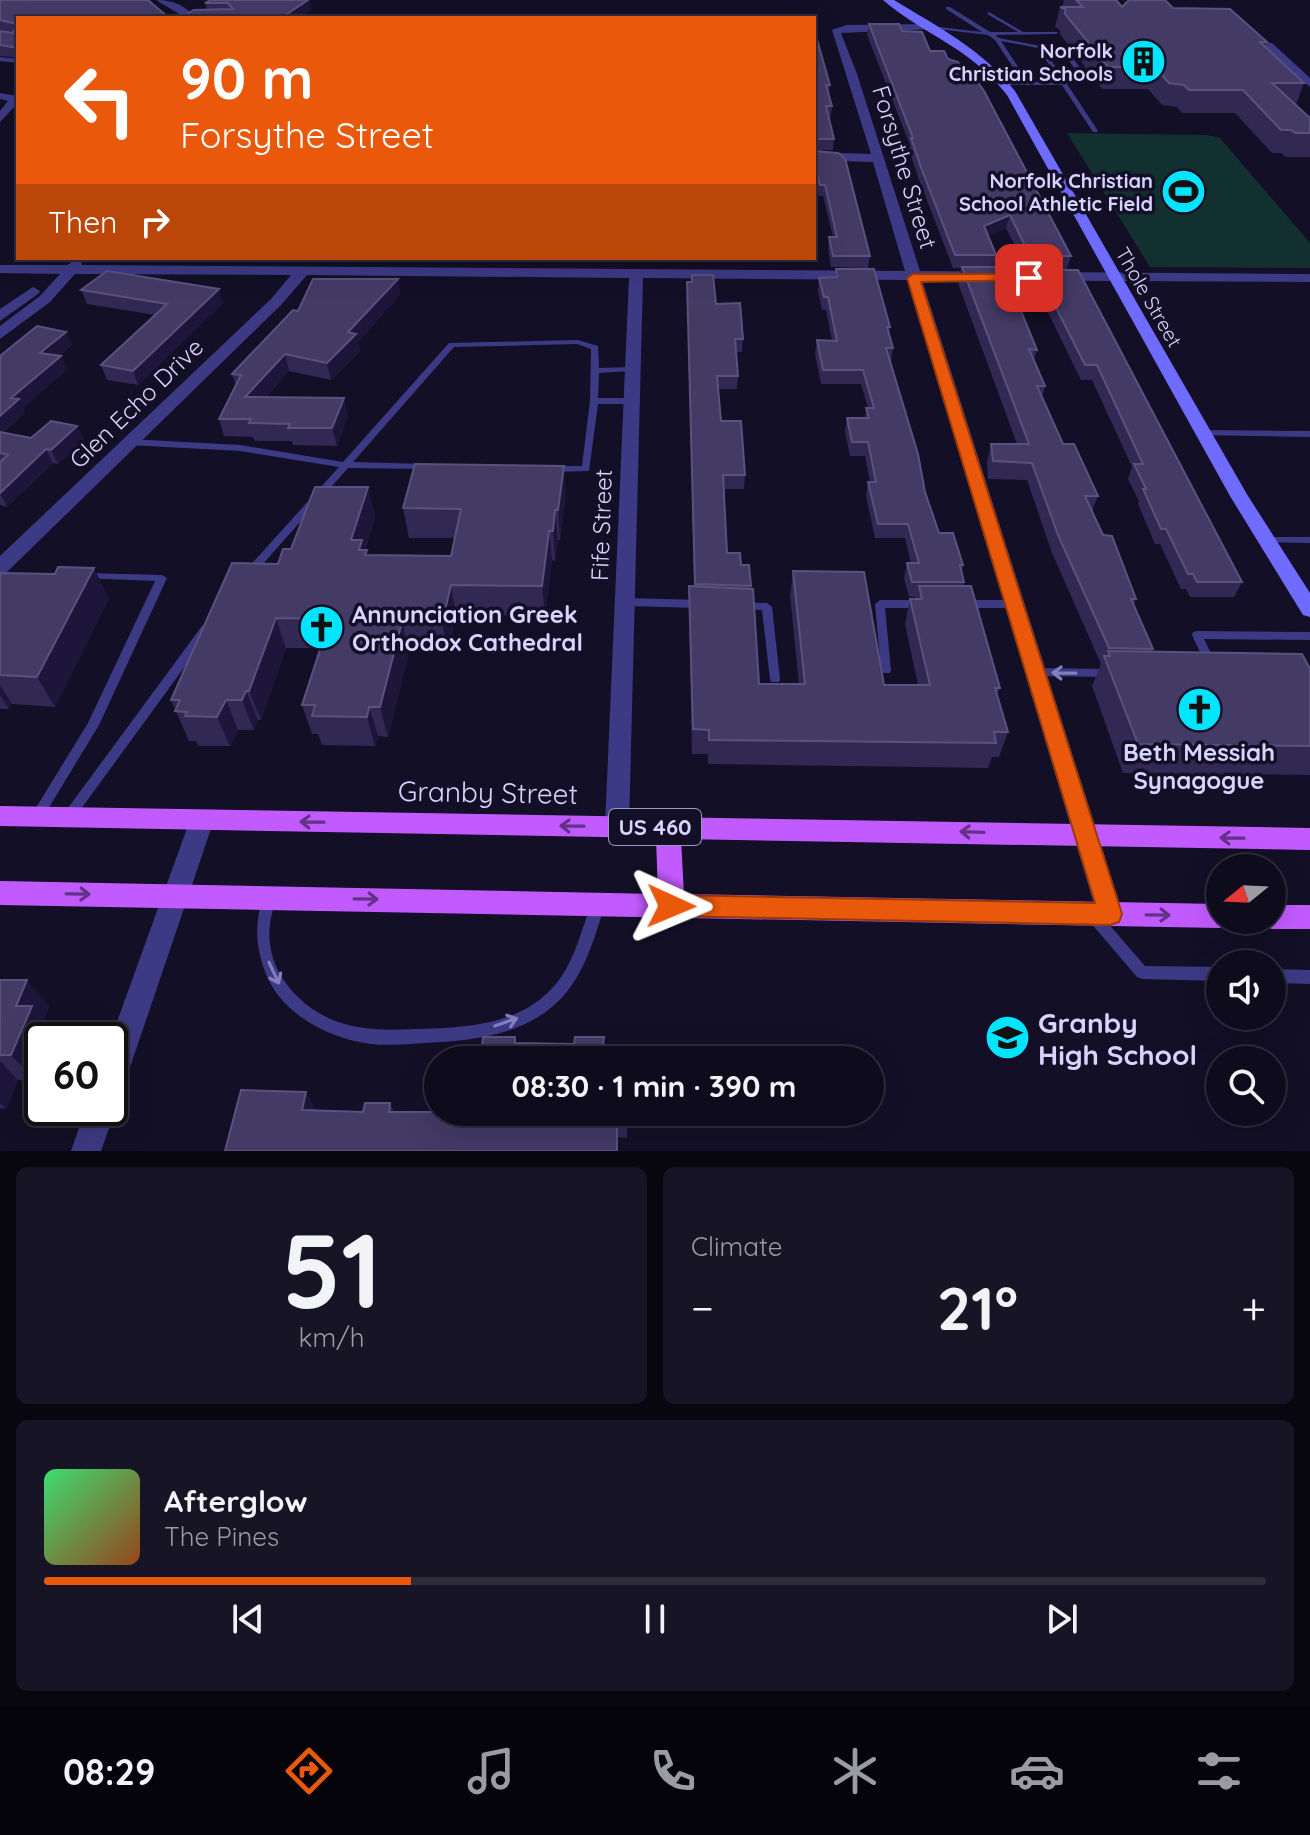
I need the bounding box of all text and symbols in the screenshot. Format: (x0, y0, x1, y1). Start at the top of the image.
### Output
place label: Norfolk Christian Schools (949, 38, 1113, 86)
building icon: Norfolk Christian Schools (1120, 38, 1168, 86)
text: 90 m (180, 43, 314, 113)
icon: left (48, 48, 152, 152)
street label: Forsythe Street (866, 82, 944, 252)
text: Forsythe Street (180, 112, 434, 157)
sports icon: Norfolk Christian School Athletic Field (1160, 167, 1208, 215)
place label: Norfolk Christian School Athletic Field (959, 168, 1153, 216)
icon: right (133, 200, 177, 244)
text: Then (48, 203, 117, 241)
street label: Thole Street (1110, 243, 1188, 352)
pin (995, 244, 1063, 312)
icon: arrive (1007, 256, 1051, 300)
street label: Glen Echo Drive (63, 332, 209, 474)
street label: Fife Street (584, 468, 618, 582)
place label: Annunciation Greek Orthodox Cathedral (352, 599, 583, 657)
church icon: Annunciation Greek Orthodox Cathedral (297, 604, 345, 652)
one-way arrow (1051, 665, 1078, 680)
church icon: Beth Messiah Synagogue (1175, 686, 1223, 734)
place label: Beth Messiah Synagogue (1123, 737, 1275, 795)
street label: Granby Street (398, 773, 578, 811)
road number: US 460 (609, 809, 701, 845)
one-way arrow (299, 814, 326, 830)
one-way arrow (559, 818, 586, 833)
one-way arrow (959, 824, 986, 840)
one-way arrow (1219, 830, 1246, 846)
north arrow (1206, 854, 1286, 934)
map controls (1206, 854, 1286, 1126)
position arrow (629, 864, 713, 948)
one-way arrow (64, 886, 91, 902)
one-way arrow (352, 892, 379, 907)
one-way arrow (1144, 907, 1171, 922)
button: sound (1206, 950, 1286, 1030)
one-way arrow (267, 960, 282, 984)
place label: Granby High School (1038, 1005, 1197, 1072)
one-way arrow (493, 1014, 518, 1029)
school or university icon: Granby High School (983, 1014, 1031, 1062)
speed limit sign: 60 (24, 1022, 128, 1126)
button: search (1206, 1046, 1286, 1126)
text: 08:30 · 1 min · 390 m (512, 1067, 796, 1105)
text: 51 (281, 1204, 382, 1334)
text: Climate (691, 1230, 782, 1263)
text: 21° (937, 1270, 1018, 1345)
text: − (691, 1280, 714, 1335)
text: + (1241, 1280, 1266, 1335)
text: km/h (299, 1321, 364, 1354)
text: Afterglow (164, 1482, 307, 1520)
text: The Pines (164, 1520, 279, 1553)
icon: previous (226, 1597, 270, 1641)
icon: pause (633, 1597, 677, 1641)
icon: next (1040, 1597, 1084, 1641)
icon: directions (281, 1743, 337, 1799)
icon: music (463, 1743, 519, 1799)
icon: phone (645, 1743, 701, 1799)
icon: climate (827, 1743, 883, 1799)
icon: car (1009, 1743, 1065, 1799)
icon: filters (1191, 1743, 1247, 1799)
text: 08:29 (63, 1749, 156, 1794)

